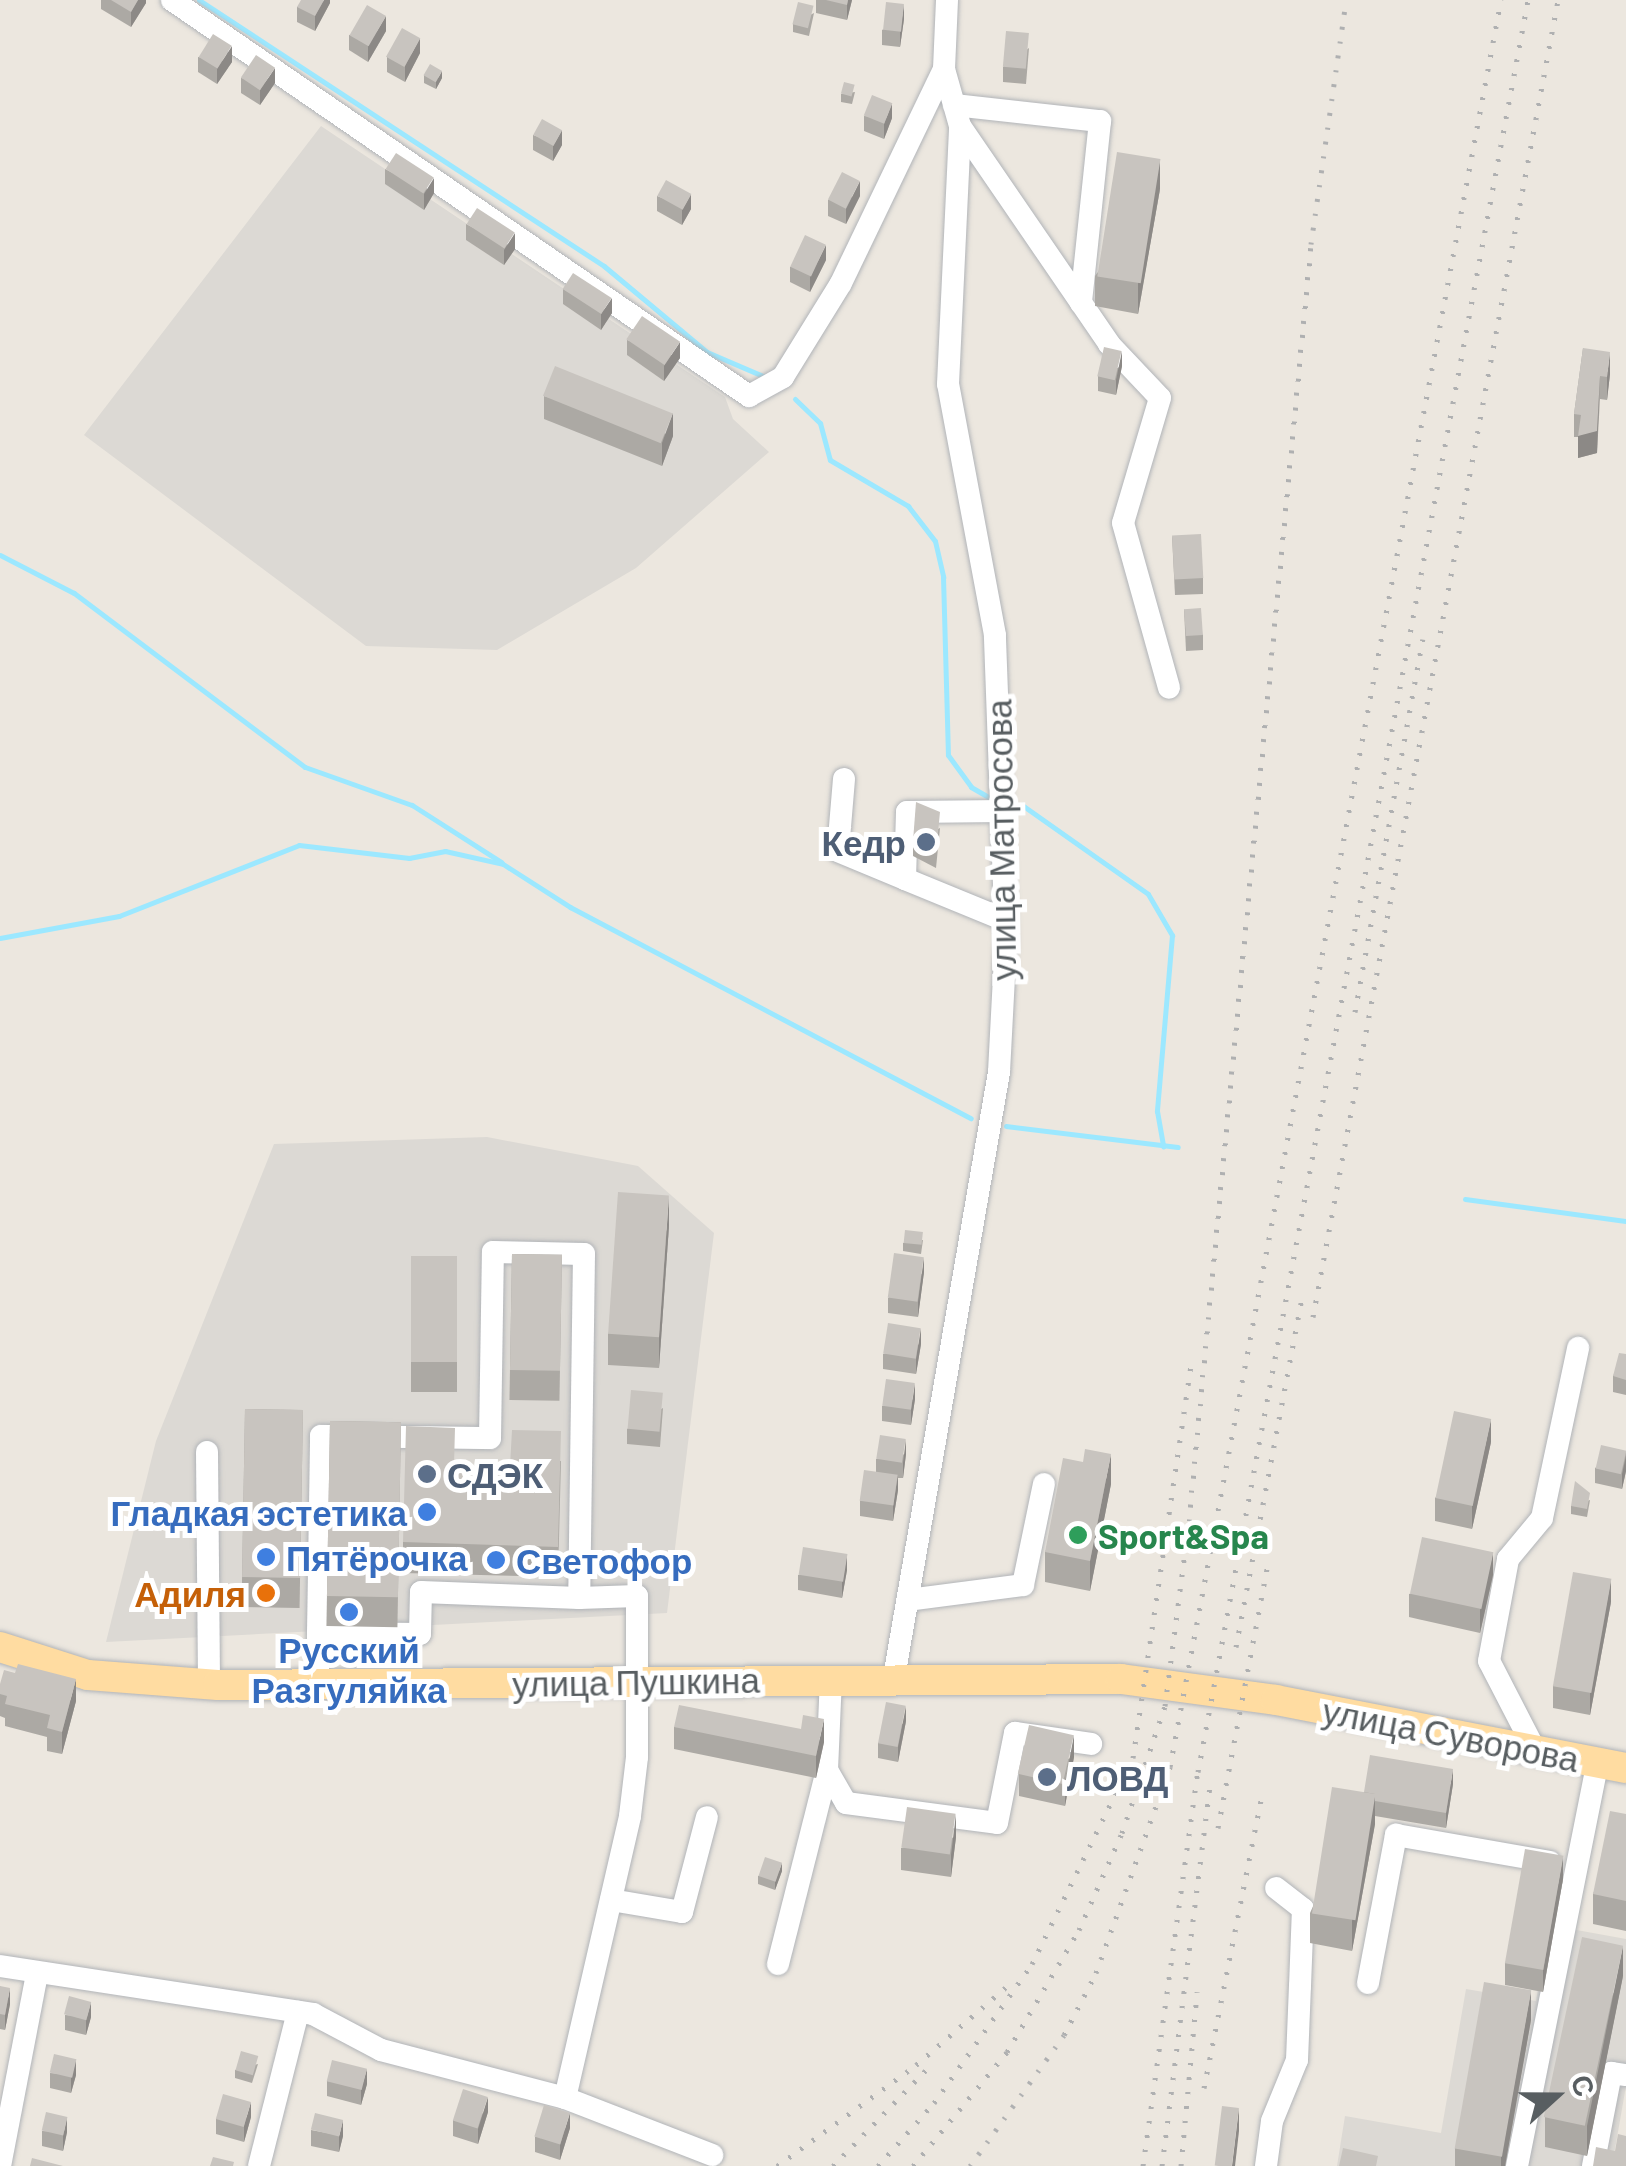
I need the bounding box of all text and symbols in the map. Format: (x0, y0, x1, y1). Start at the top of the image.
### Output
street label: улица Матросова (977, 699, 1023, 981)
place label: Кедр (822, 821, 906, 863)
marker: Кедр (915, 831, 937, 853)
place label: СДЭК (447, 1453, 543, 1495)
marker: СДЭК (416, 1463, 438, 1485)
place label: Гладкая эстетика (110, 1491, 407, 1533)
marker: Гладкая эстетика (416, 1501, 438, 1523)
place label: Sport&Spa (1098, 1514, 1269, 1556)
marker: Sport&Spa (1067, 1524, 1089, 1546)
place label: Пятёрочка (286, 1536, 467, 1578)
place label: Светофор (516, 1539, 692, 1581)
marker: Пятёрочка (255, 1546, 277, 1568)
marker: Светофор (485, 1549, 507, 1571)
place label: Адиля (134, 1572, 246, 1614)
marker: Адиля (255, 1582, 277, 1604)
marker: Русский Разгуляйка (338, 1601, 360, 1623)
place label: Русский Разгуляйка (252, 1628, 446, 1710)
street label: улица Пушкина (512, 1658, 760, 1704)
street label: улица Суворова (1319, 1689, 1583, 1779)
place label: ЛОВД (1067, 1756, 1169, 1798)
marker: ЛОВД (1036, 1766, 1058, 1788)
north arrow (1506, 2046, 1606, 2146)
text: С (1565, 2070, 1604, 2101)

